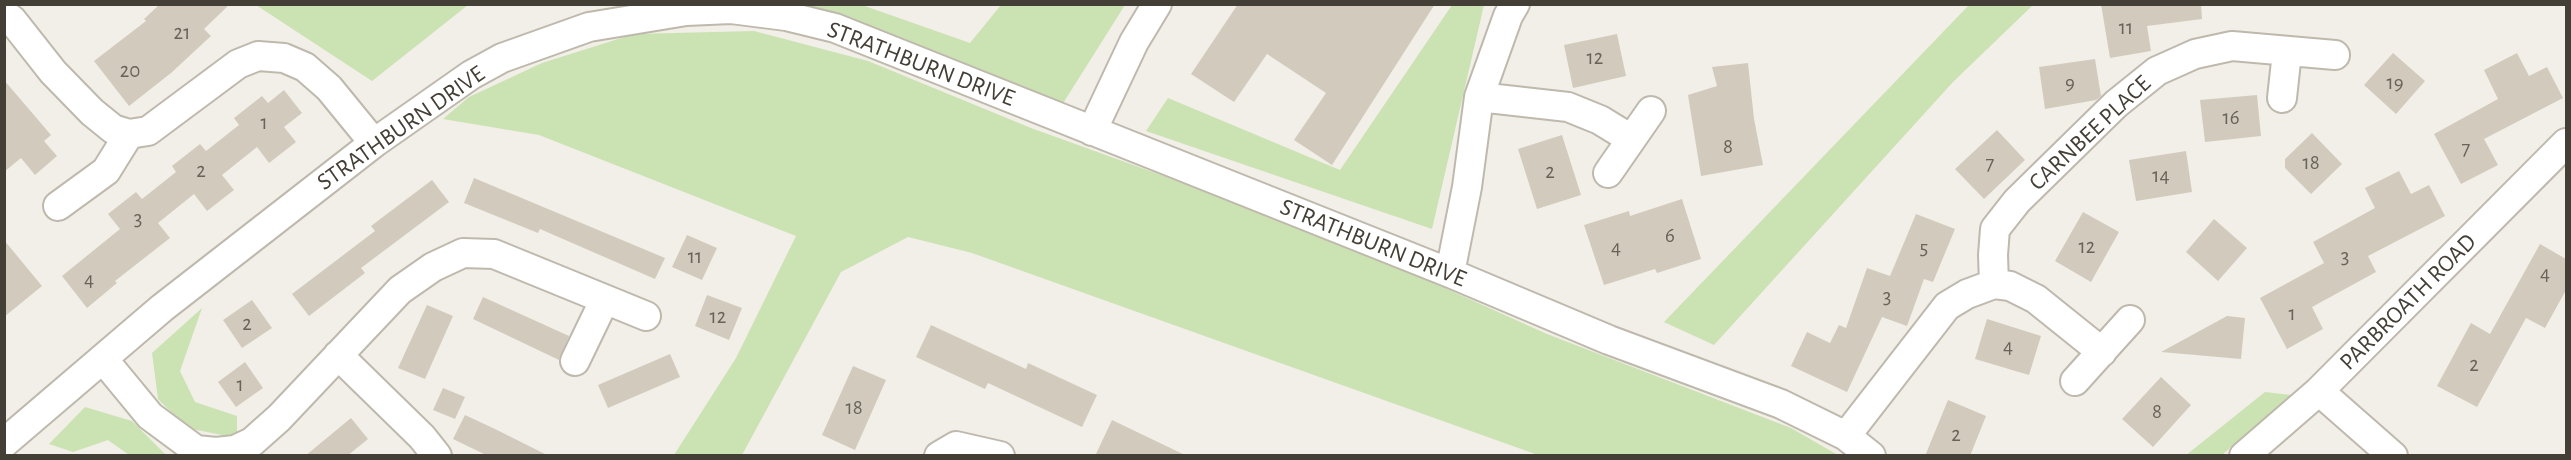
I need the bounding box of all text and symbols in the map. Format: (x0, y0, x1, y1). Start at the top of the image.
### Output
street label: STRATHBURN DRIVE (823, 15, 1019, 113)
house number: 11 (2119, 15, 2133, 41)
house number: 21 (174, 20, 190, 46)
house number: 12 (1587, 45, 1603, 71)
house number: 20 (120, 58, 140, 84)
street label: STRATHBURN DRIVE (312, 59, 490, 197)
street label: CARNBEE PLACE (2023, 69, 2157, 197)
house number: 9 (2065, 70, 2075, 96)
house number: 19 (2386, 70, 2404, 96)
house number: 16 (2222, 105, 2240, 131)
house number: 1 (260, 110, 268, 136)
house number: 8 (1723, 134, 1733, 160)
house number: 7 (2462, 136, 2470, 162)
house number: 18 (2302, 150, 2320, 176)
house number: 7 (1986, 151, 1994, 177)
house number: 2 (196, 158, 206, 184)
house number: 2 (1545, 159, 1555, 185)
house number: 14 (2152, 163, 2170, 189)
street label: STRATHBURN DRIVE (1276, 193, 1470, 293)
house number: 3 (134, 206, 142, 232)
house number: 6 (1665, 223, 1675, 249)
street label: PARBROATH ROAD (2334, 228, 2482, 376)
house number: 12 (2079, 234, 2095, 260)
house number: 4 (1611, 235, 1621, 261)
house number: 5 (1920, 235, 1928, 261)
house number: 11 (688, 244, 702, 270)
house number: 3 (2341, 244, 2349, 270)
house number: 4 (2540, 261, 2550, 287)
house number: 4 (84, 267, 94, 293)
house number: 3 (1883, 284, 1891, 310)
house number: 1 (2288, 301, 2296, 327)
house number: 12 (710, 304, 726, 330)
house number: 2 (242, 311, 252, 337)
house number: 4 (2003, 334, 2013, 360)
house number: 2 (2469, 352, 2479, 378)
house number: 1 (236, 372, 244, 398)
house number: 18 (845, 395, 863, 421)
house number: 8 (2152, 399, 2162, 425)
house number: 2 (1951, 422, 1961, 448)

